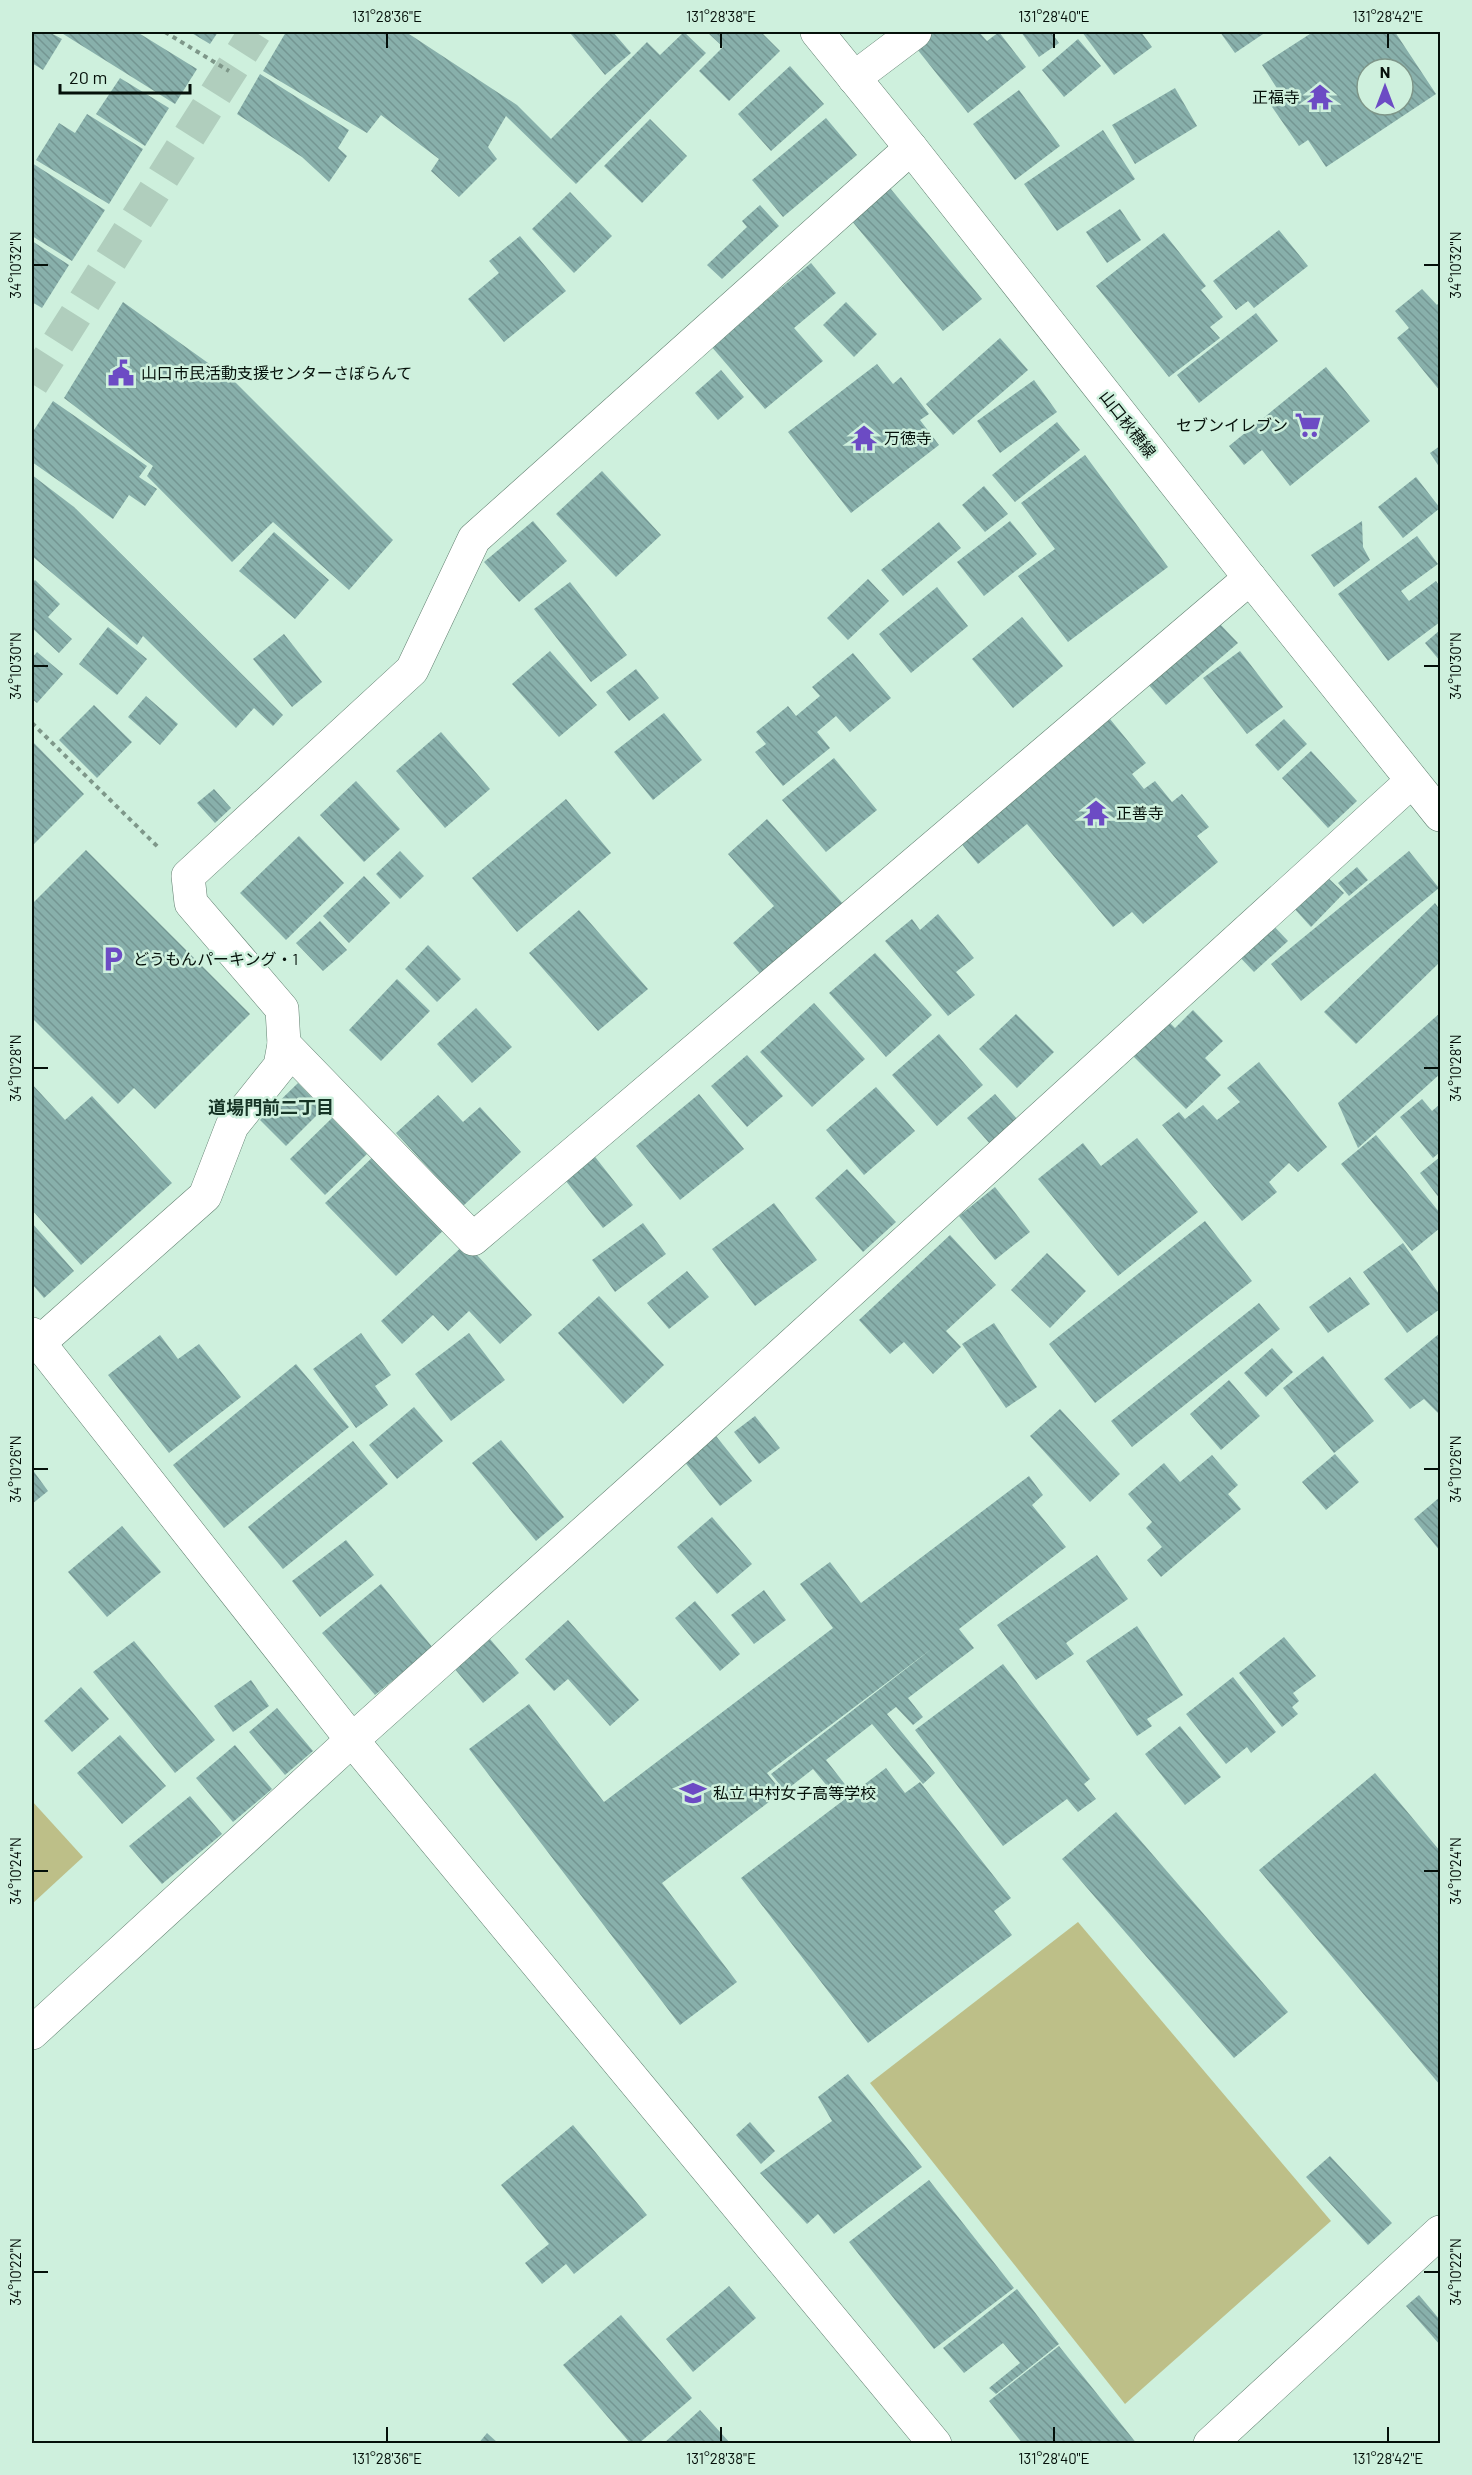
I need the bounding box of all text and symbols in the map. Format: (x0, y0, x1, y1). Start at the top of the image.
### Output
text: 131°28'36"E (352, 7, 422, 25)
text: 131°28'38"E (686, 7, 756, 25)
text: 131°28'40"E (1018, 7, 1090, 25)
text: 131°28'42"E (1353, 7, 1423, 25)
scale bar (60, 57, 190, 95)
north arrow (1355, 57, 1415, 117)
text: N (1380, 62, 1390, 81)
text: 20 m (69, 66, 107, 88)
temple icon: 正福寺 (1305, 82, 1335, 112)
place label: 正福寺 (1252, 87, 1300, 106)
text: 34°10'32"N (6, 231, 24, 299)
text: 34°10'32"N (1446, 231, 1464, 299)
public building icon: 山口市民活動支援センターさぽらんて (106, 358, 136, 388)
place label: 山口市民活動支援センターさぽらんて (141, 363, 412, 382)
street label: 山口秋穂線 (1096, 386, 1161, 461)
supermarket icon: セブンイレブン (1293, 410, 1323, 440)
place label: セブンイレブン (1176, 415, 1288, 434)
temple icon: 万徳寺 (849, 423, 879, 453)
place label: 万徳寺 (884, 428, 932, 447)
text: 34°10'30"N (6, 632, 24, 700)
text: 34°10'30"N (1446, 632, 1464, 700)
temple icon: 正善寺 (1081, 798, 1111, 828)
place label: 正善寺 (1116, 803, 1164, 822)
parking icon: どうもんパーキング・1 (98, 944, 128, 974)
place label: どうもんパーキング・1 (133, 949, 298, 968)
text: 34°10'28"N (6, 1034, 24, 1102)
text: 34°10'28"N (1446, 1034, 1464, 1102)
district label: 道場門前二丁目 (208, 1096, 334, 1118)
text: 34°10'26"N (6, 1435, 24, 1503)
text: 34°10'26"N (1446, 1435, 1464, 1503)
school or university icon: 私立 中村女子高等学校 (678, 1778, 708, 1808)
place label: 私立 中村女子高等学校 (713, 1783, 876, 1802)
text: 34°10'24"N (6, 1837, 24, 1905)
text: 34°10'24"N (1446, 1837, 1464, 1905)
text: 34°10'22"N (6, 2238, 24, 2306)
text: 34°10'22"N (1446, 2238, 1464, 2306)
text: 131°28'36"E (352, 2449, 422, 2467)
text: 131°28'38"E (686, 2449, 756, 2467)
text: 131°28'40"E (1018, 2449, 1090, 2467)
text: 131°28'42"E (1353, 2449, 1423, 2467)

